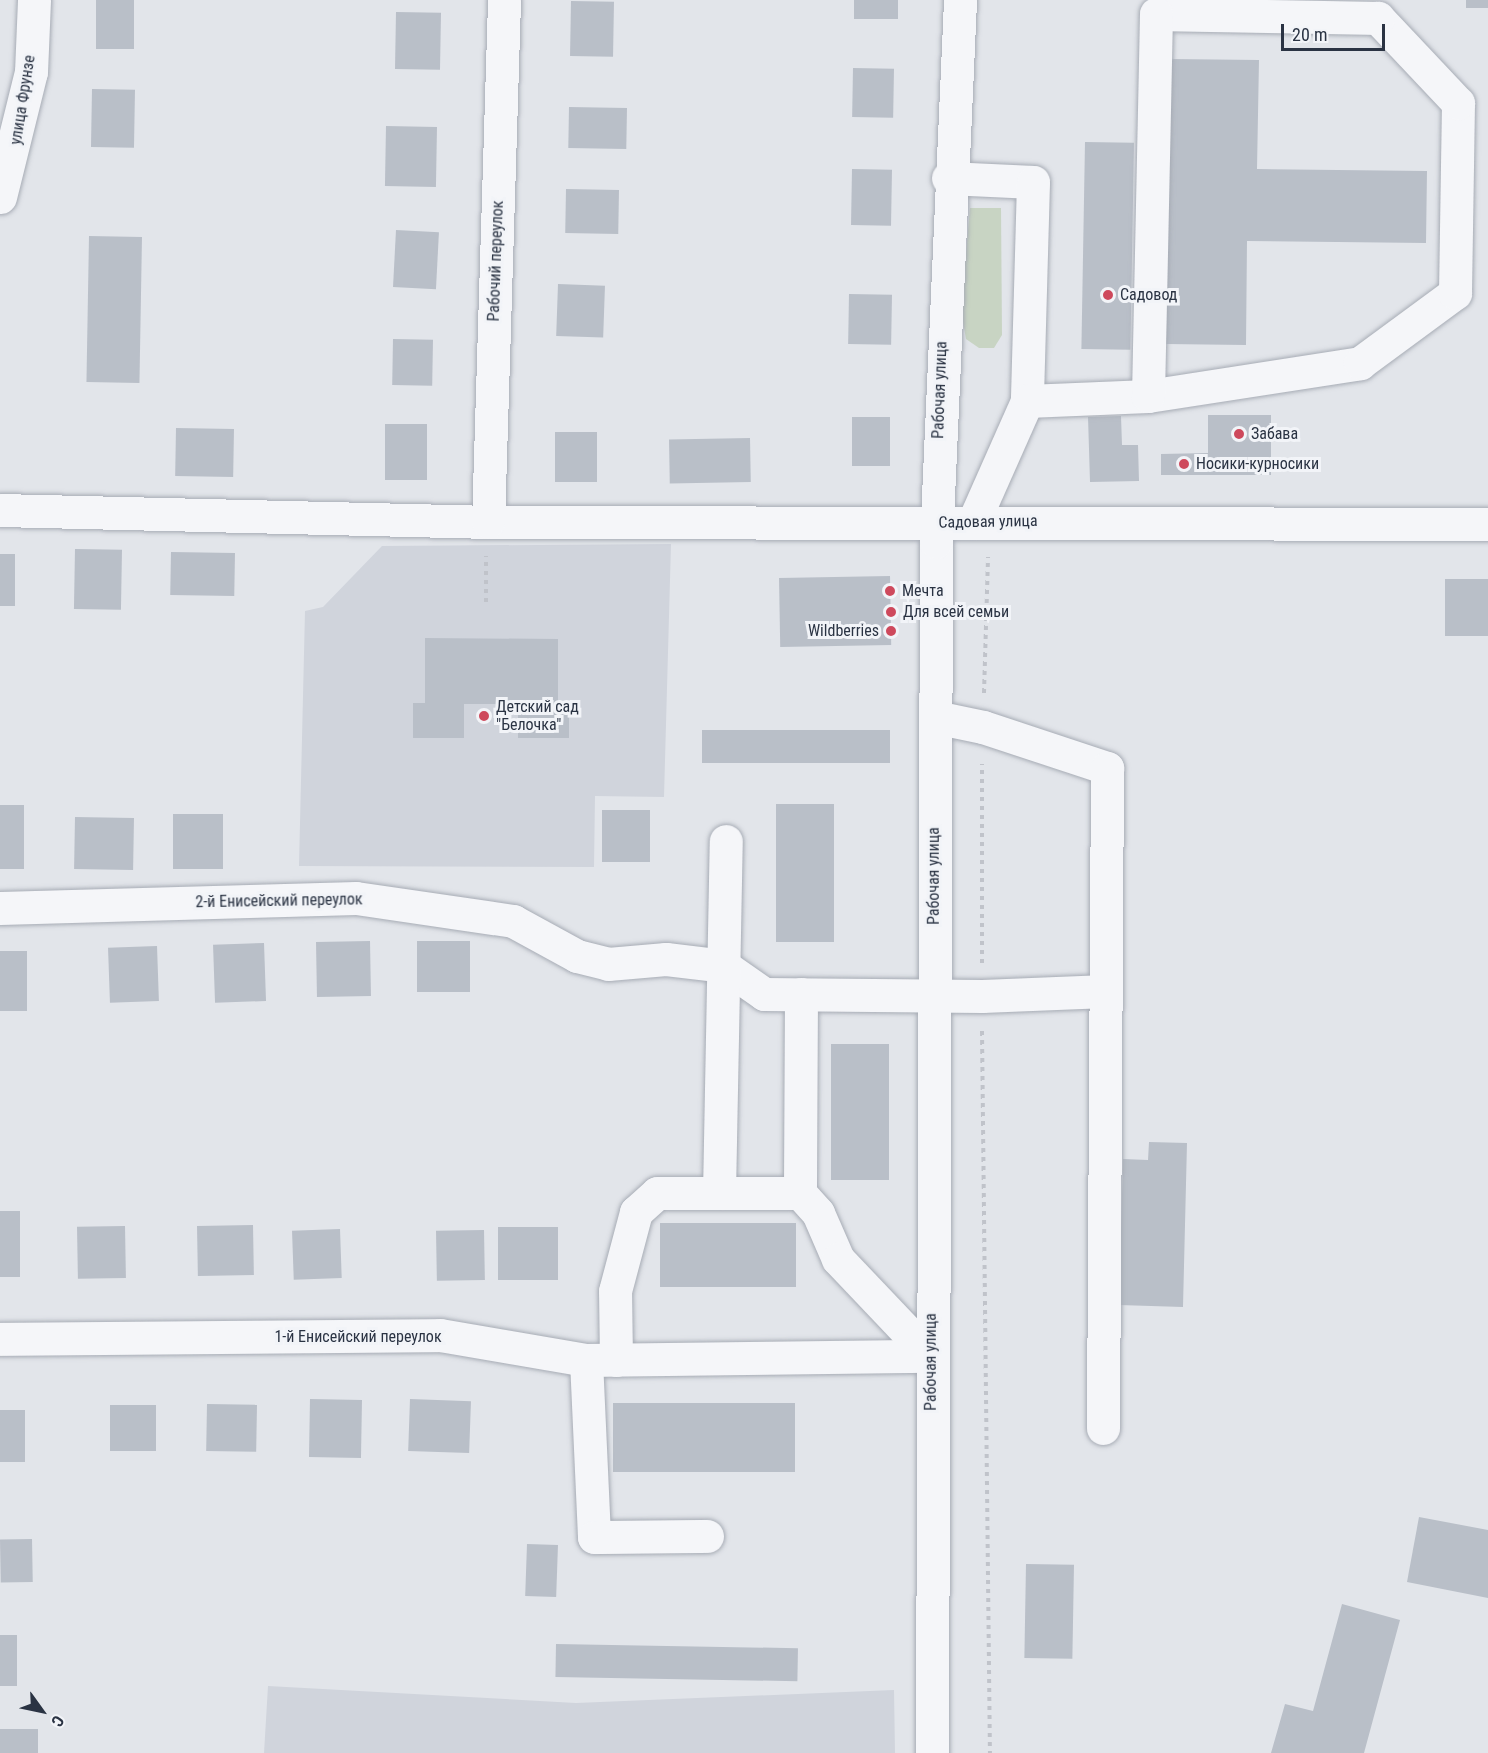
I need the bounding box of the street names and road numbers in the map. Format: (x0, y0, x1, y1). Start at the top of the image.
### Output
street label: улица Фрунзе (6, 54, 40, 146)
street label: Рабочий переулок (484, 200, 508, 322)
street label: Рабочая улица (929, 341, 951, 439)
street label: Садовая улица (938, 512, 1038, 532)
street label: Рабочая улица (924, 827, 944, 925)
street label: 2-й Енисейский переулок (195, 890, 363, 912)
street label: Рабочая улица (921, 1313, 941, 1411)
street label: 1-й Енисейский переулок (274, 1327, 442, 1347)

